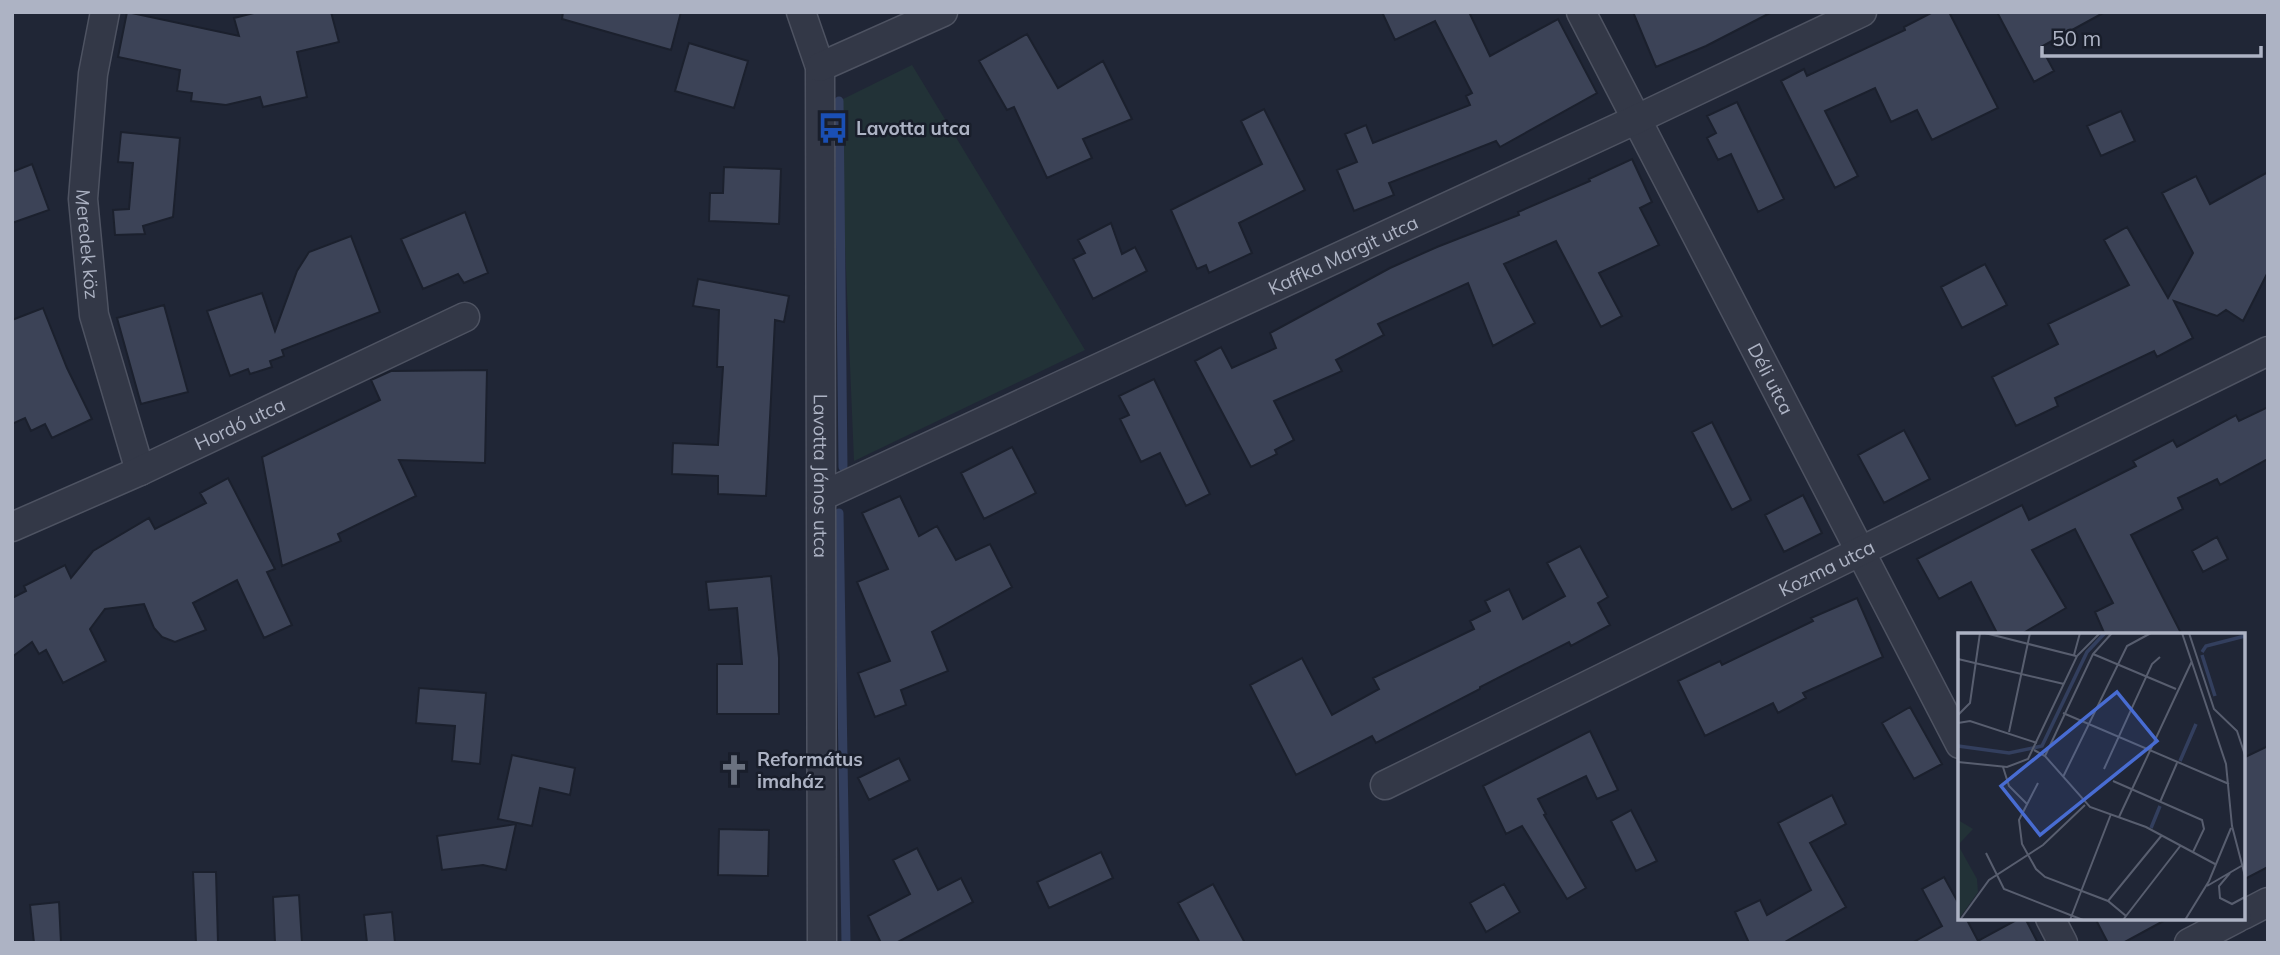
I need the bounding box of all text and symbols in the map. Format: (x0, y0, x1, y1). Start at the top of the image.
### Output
scale bar (2042, 14, 2261, 58)
text: 50 m (2052, 25, 2101, 51)
bus stop icon: Lavotta utca (816, 111, 850, 145)
place label: Lavotta utca (856, 116, 970, 140)
street label: Meredek köz (71, 188, 104, 300)
street label: Kaffka Margit utca (1264, 210, 1422, 300)
street label: Déli utca (1743, 339, 1799, 418)
street label: Hordó utca (190, 392, 289, 456)
street label: Lavotta János utca (809, 394, 833, 558)
street label: Kozma utca (1775, 534, 1878, 602)
inset map (1958, 633, 2245, 920)
place label: Református imaház (757, 747, 863, 793)
church icon: Református imaház (717, 753, 751, 787)

